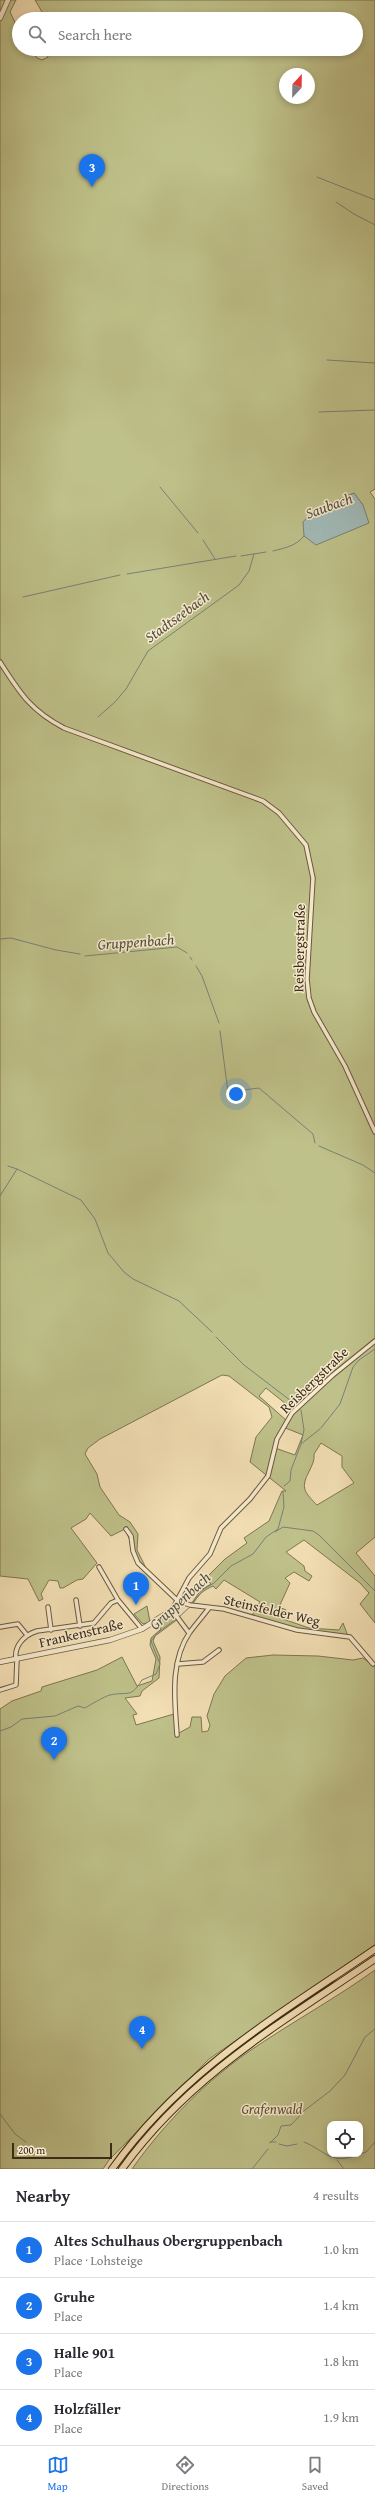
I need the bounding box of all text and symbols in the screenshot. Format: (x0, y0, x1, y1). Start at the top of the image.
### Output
search box (12, 12, 363, 56)
icon: search (26, 23, 48, 45)
text: Search here (58, 24, 132, 45)
north arrow (279, 68, 315, 104)
pin: 3 (79, 154, 105, 187)
water label: Saubach (302, 487, 356, 524)
water label: Stadtseebach (140, 586, 214, 647)
street label: Reisbergstraße (288, 903, 310, 992)
water label: Gruppenbach (97, 928, 175, 955)
your location (226, 1084, 246, 1104)
street label: Reisbergstraße (275, 1342, 353, 1418)
water label: Gruppenbach (144, 1566, 215, 1634)
pin: 1 (123, 1572, 149, 1605)
street label: Steinsfelder Weg (222, 1589, 322, 1631)
street label: Frankenstraße (37, 1614, 125, 1652)
pin: 2 (41, 1727, 67, 1760)
pin: 4 (129, 2016, 155, 2049)
park label: Grafenwald (241, 2099, 303, 2119)
map controls (327, 2121, 363, 2157)
button: locate (327, 2121, 363, 2157)
scale bar (12, 2141, 112, 2160)
text: 200 m (18, 2142, 45, 2158)
text: Nearby (16, 2183, 70, 2208)
text: 4 results (313, 2186, 359, 2205)
text: Altes Schulhaus Obergruppenbach (54, 2230, 283, 2251)
text: 1 (26, 2240, 32, 2259)
text: 1.0 km (323, 2240, 359, 2259)
text: Place · Lohsteige (54, 2251, 143, 2270)
text: Gruhe (54, 2286, 95, 2307)
text: 2 (26, 2296, 32, 2315)
text: 1.4 km (323, 2296, 359, 2315)
text: Place (54, 2307, 83, 2326)
text: Halle 901 (54, 2342, 115, 2363)
text: 3 (26, 2352, 32, 2371)
text: 1.8 km (323, 2352, 359, 2371)
text: Place (54, 2363, 83, 2382)
text: Holzfäller (54, 2398, 121, 2419)
text: 4 (26, 2408, 32, 2427)
text: 1.9 km (323, 2408, 359, 2427)
text: Place (54, 2419, 83, 2438)
tab: Map (47, 2454, 69, 2494)
tab: Directions (162, 2454, 209, 2494)
tab: Saved (302, 2454, 328, 2494)

